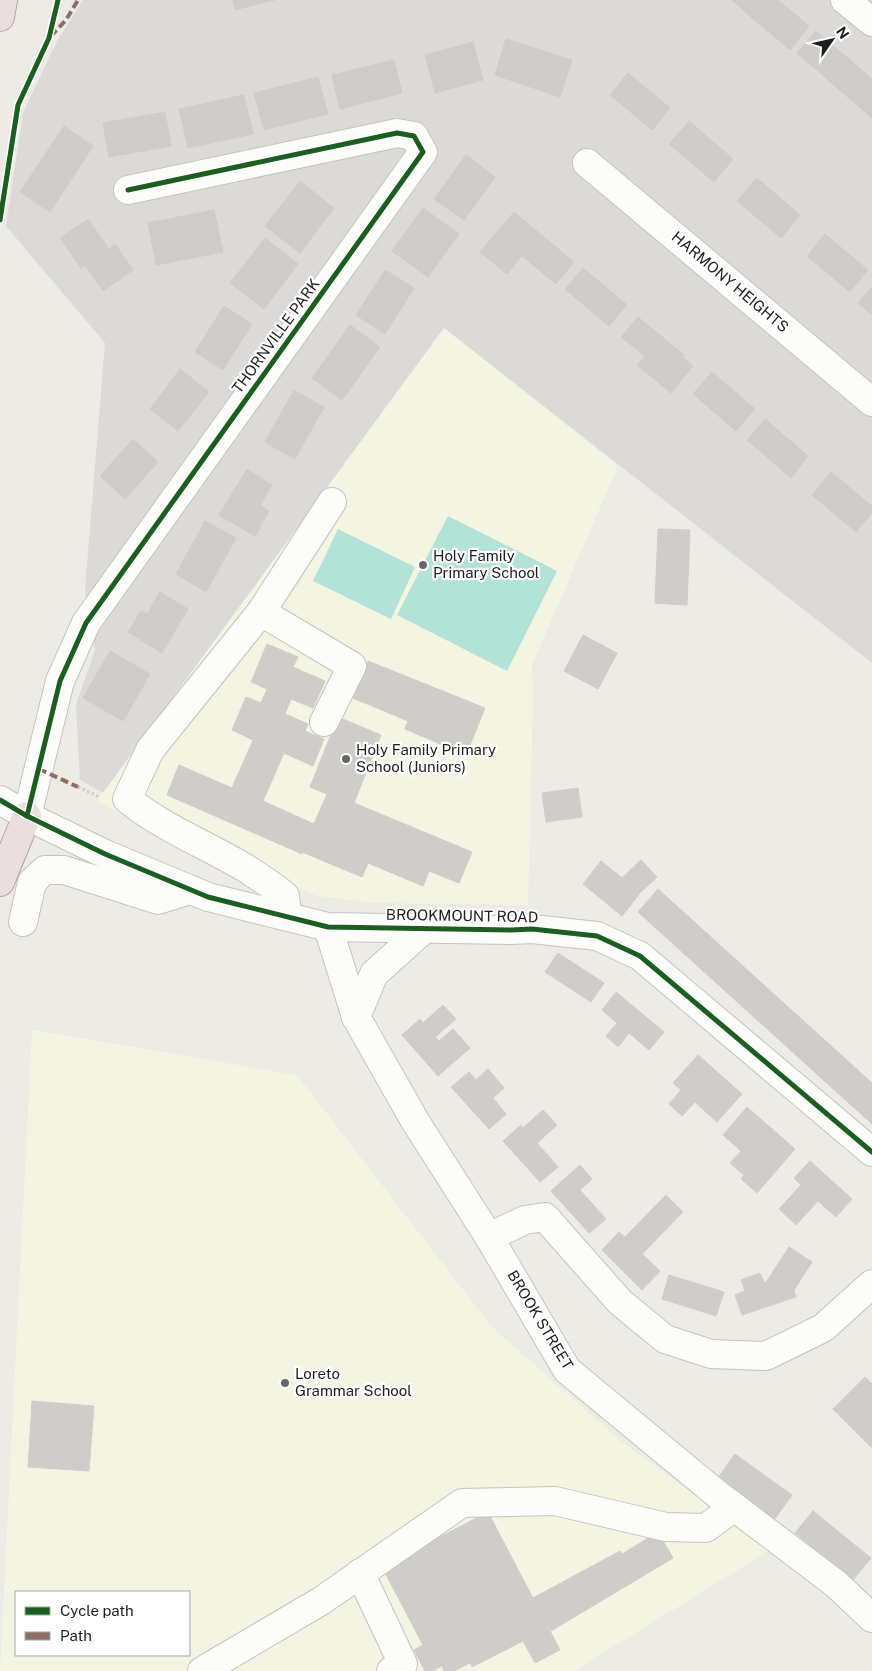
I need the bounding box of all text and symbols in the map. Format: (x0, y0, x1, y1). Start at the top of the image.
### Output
north arrow (807, 15, 857, 65)
text: N (833, 24, 852, 42)
street label: HARMONY HEIGHTS (669, 228, 792, 335)
street label: THORNVILLE PARK (228, 275, 323, 396)
place label: Holy Family Primary School (433, 547, 539, 581)
marker: Holy Family Primary School (417, 559, 429, 571)
place label: Holy Family Primary School (Juniors) (356, 741, 496, 775)
marker: Holy Family Primary School (Juniors) (340, 753, 352, 765)
street label: BROOKMOUNT ROAD (386, 906, 538, 925)
street label: BROOK STREET (504, 1267, 577, 1373)
place label: Loreto Grammar School (295, 1365, 412, 1399)
marker: Loreto Grammar School (279, 1377, 291, 1389)
legend (15, 1591, 190, 1656)
text: Cycle path (60, 1602, 134, 1619)
text: Path (60, 1627, 92, 1644)

